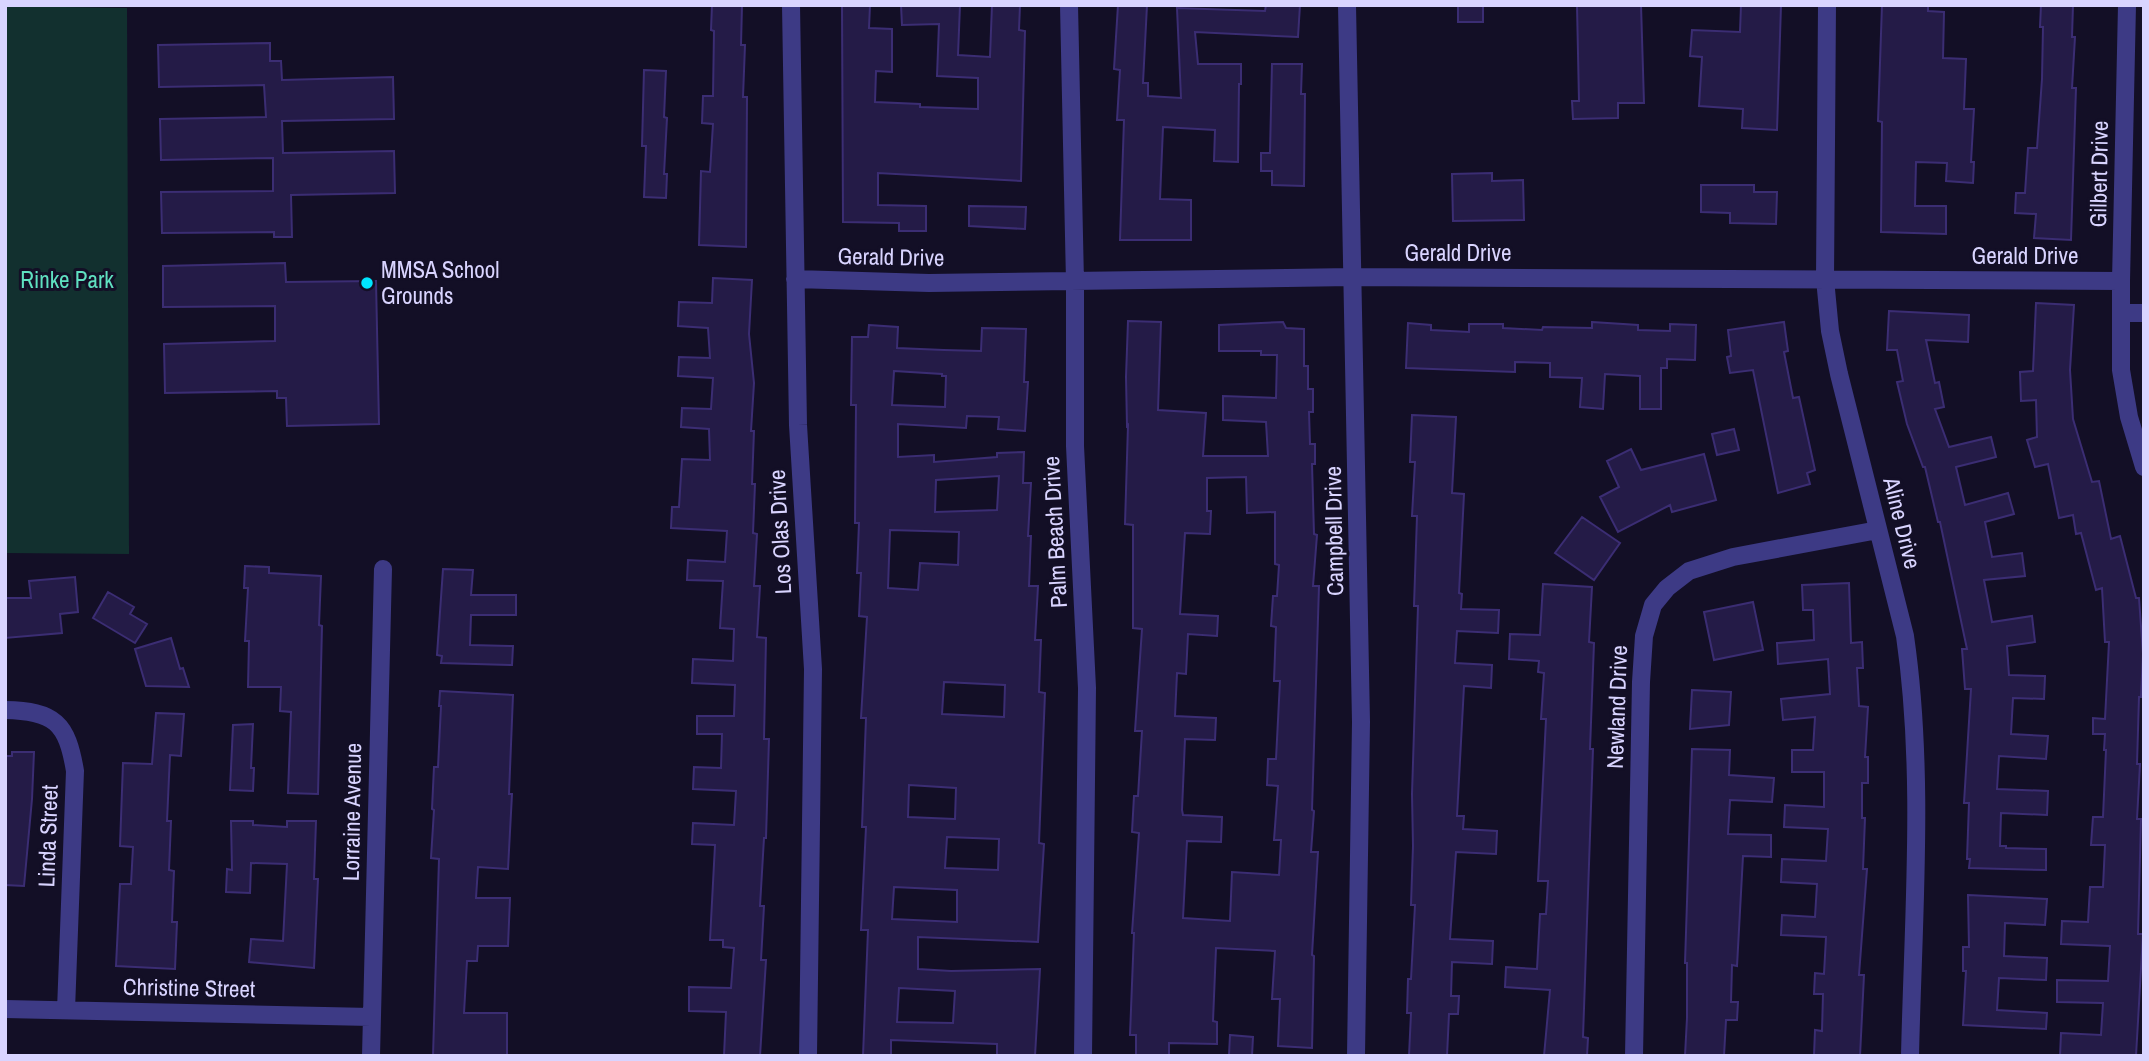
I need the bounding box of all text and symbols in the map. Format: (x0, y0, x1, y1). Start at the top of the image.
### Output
street label: Gilbert Drive (2082, 120, 2115, 228)
street label: Gerald Drive (1405, 237, 1511, 268)
street label: Gerald Drive (837, 240, 945, 273)
street label: Gerald Drive (1972, 240, 2078, 271)
place label: MMSA School Grounds (381, 254, 499, 311)
park label: Rinke Park (20, 264, 114, 295)
marker: MMSA School Grounds (359, 275, 375, 291)
street label: Palm Beach Drive (1035, 455, 1074, 609)
street label: Campbell Drive (1317, 466, 1350, 596)
street label: Los Olas Drive (761, 469, 798, 595)
street label: Aline Drive (1876, 473, 1929, 572)
street label: Newland Drive (1599, 645, 1634, 769)
street label: Lorraine Avenue (335, 743, 368, 881)
street label: Linda Street (30, 784, 65, 888)
street label: Christine Street (123, 971, 255, 1004)

